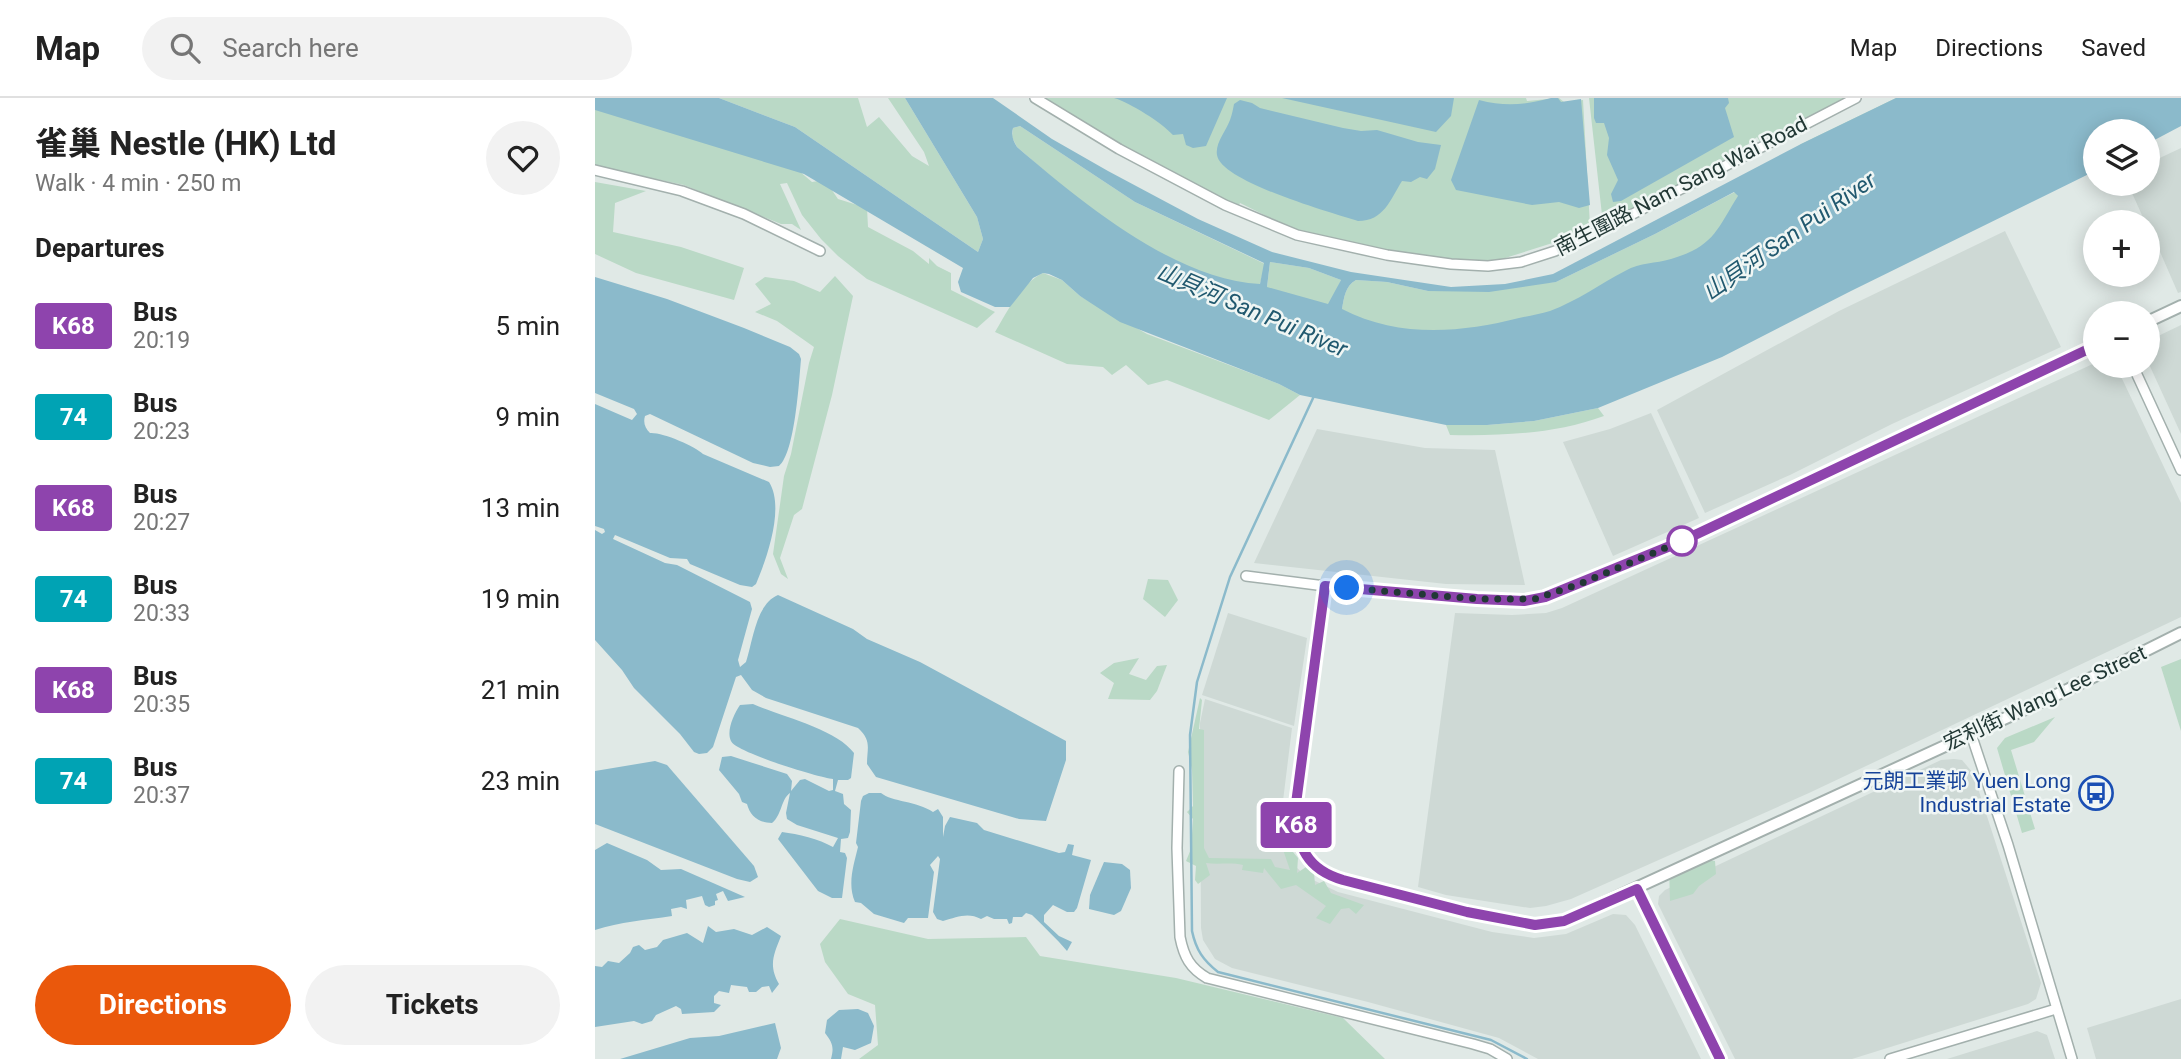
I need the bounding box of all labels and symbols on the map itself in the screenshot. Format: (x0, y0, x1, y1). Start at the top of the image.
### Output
street label: 南生圍路 Nam Sang Wai Road (1551, 112, 1811, 260)
water label: 山貝河 San Pui River (1698, 166, 1882, 306)
water label: 山貝河 San Pui River (1152, 258, 1353, 363)
unlabelled marker (1667, 526, 1697, 556)
your location (1329, 570, 1364, 605)
street label: 宏利街 Wang Lee Street (1940, 640, 2150, 756)
place label: 元朗工業邨 Yuen Long Industrial Estate (1862, 769, 2071, 817)
bus stop icon: 元朗工業邨 Yuen Long Industrial Estate (2077, 774, 2115, 812)
line badge: K68 (1256, 802, 1336, 848)

